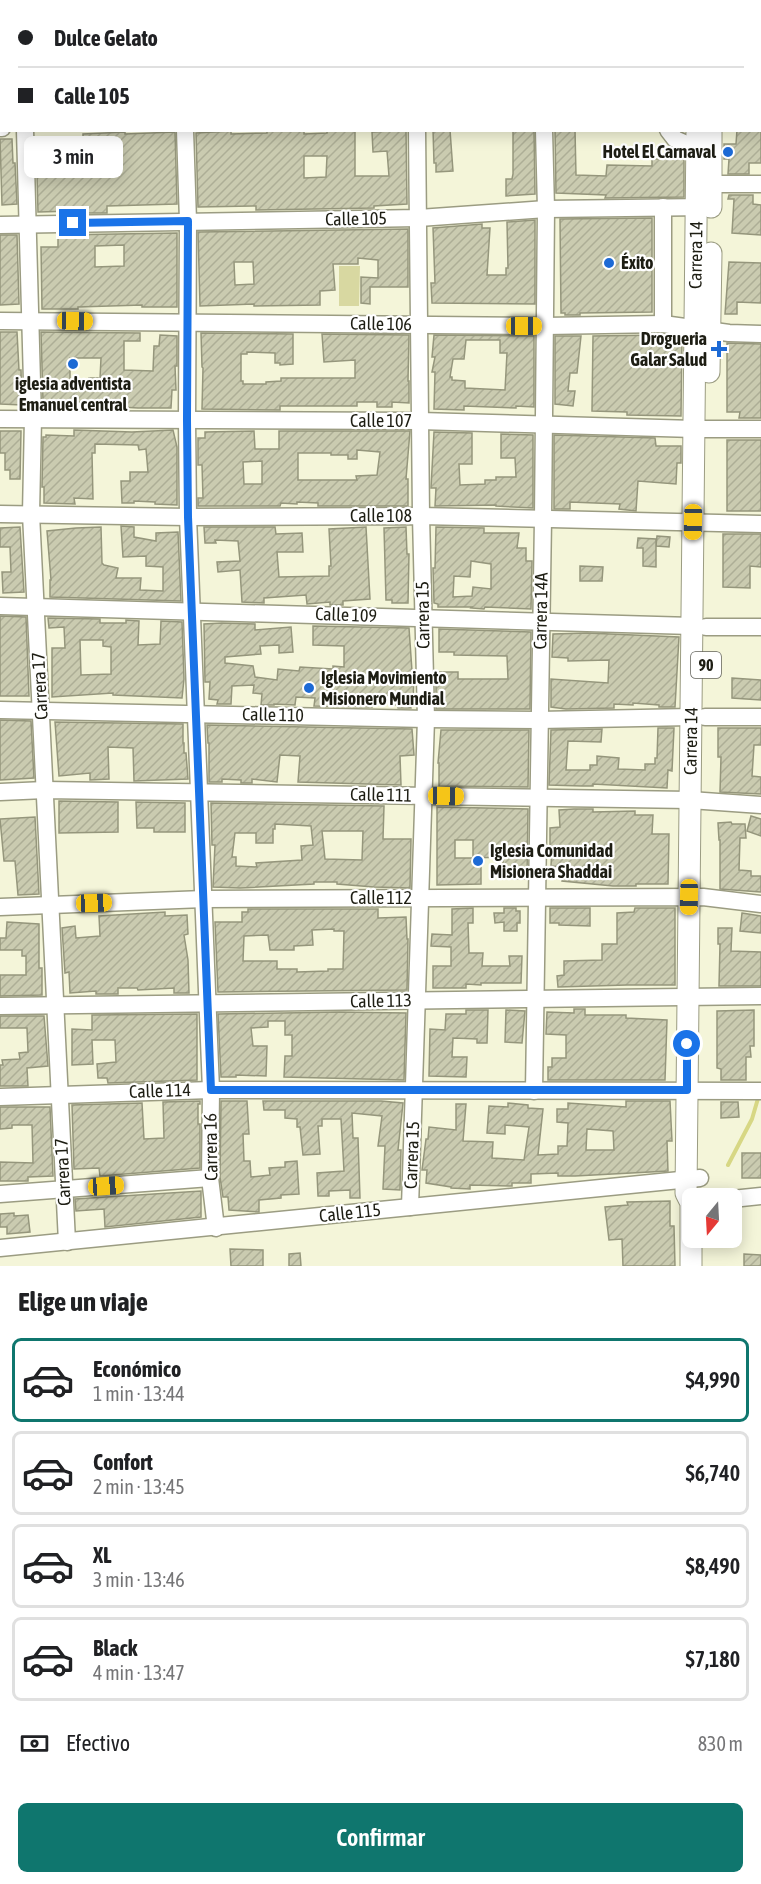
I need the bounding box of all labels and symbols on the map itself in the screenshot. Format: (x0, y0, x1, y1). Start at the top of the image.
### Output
callout: 3 min (23, 136, 122, 178)
place label: Hotel El Carnaval (603, 141, 716, 162)
marker: Hotel El Carnaval (721, 145, 735, 159)
street label: Calle 105 (325, 207, 387, 230)
route end (59, 209, 86, 236)
street label: Carrera 14 (684, 221, 707, 289)
place label: Éxito (621, 252, 654, 273)
marker: Éxito (602, 256, 616, 270)
car (57, 312, 93, 330)
street label: Calle 106 (350, 312, 412, 335)
car (506, 317, 542, 335)
place label: Drogueria Galar Salud (630, 328, 707, 370)
marker: Drogueria Galar Salud (712, 342, 726, 356)
marker: iglesia adventista Emanuel central (66, 357, 80, 371)
place label: iglesia adventista Emanuel central (15, 373, 131, 415)
street label: Calle 107 (350, 410, 412, 431)
car (684, 504, 702, 540)
street label: Calle 108 (350, 505, 412, 526)
street label: Carrera 14A (529, 572, 552, 650)
street label: Carrera 15 (411, 581, 434, 649)
street label: Calle 109 (315, 603, 377, 626)
street label: Carrera 17 (27, 652, 52, 721)
road number: 90 (691, 652, 721, 678)
place label: Iglesia Movimiento Misionero Mundial (321, 667, 447, 709)
marker: Iglesia Movimiento Misionero Mundial (302, 681, 316, 695)
street label: Calle 110 (242, 703, 304, 726)
street label: Carrera 14 (679, 707, 702, 775)
street label: Calle 111 (350, 783, 412, 806)
car (428, 787, 464, 805)
place label: Iglesia Comunidad Misionera Shaddai (490, 840, 613, 882)
marker: Iglesia Comunidad Misionera Shaddai (471, 854, 485, 868)
car (680, 879, 698, 915)
street label: Calle 112 (350, 887, 412, 908)
car (76, 893, 112, 913)
street label: Calle 113 (350, 989, 412, 1012)
route start (673, 1030, 700, 1057)
street label: Calle 114 (129, 1079, 191, 1102)
street label: Carrera 16 (199, 1113, 222, 1181)
street label: Carrera 15 (400, 1121, 423, 1189)
street label: Carrera 17 (50, 1138, 75, 1207)
car (87, 1176, 125, 1196)
north arrow (682, 1188, 742, 1248)
street label: Calle 115 (318, 1199, 382, 1226)

